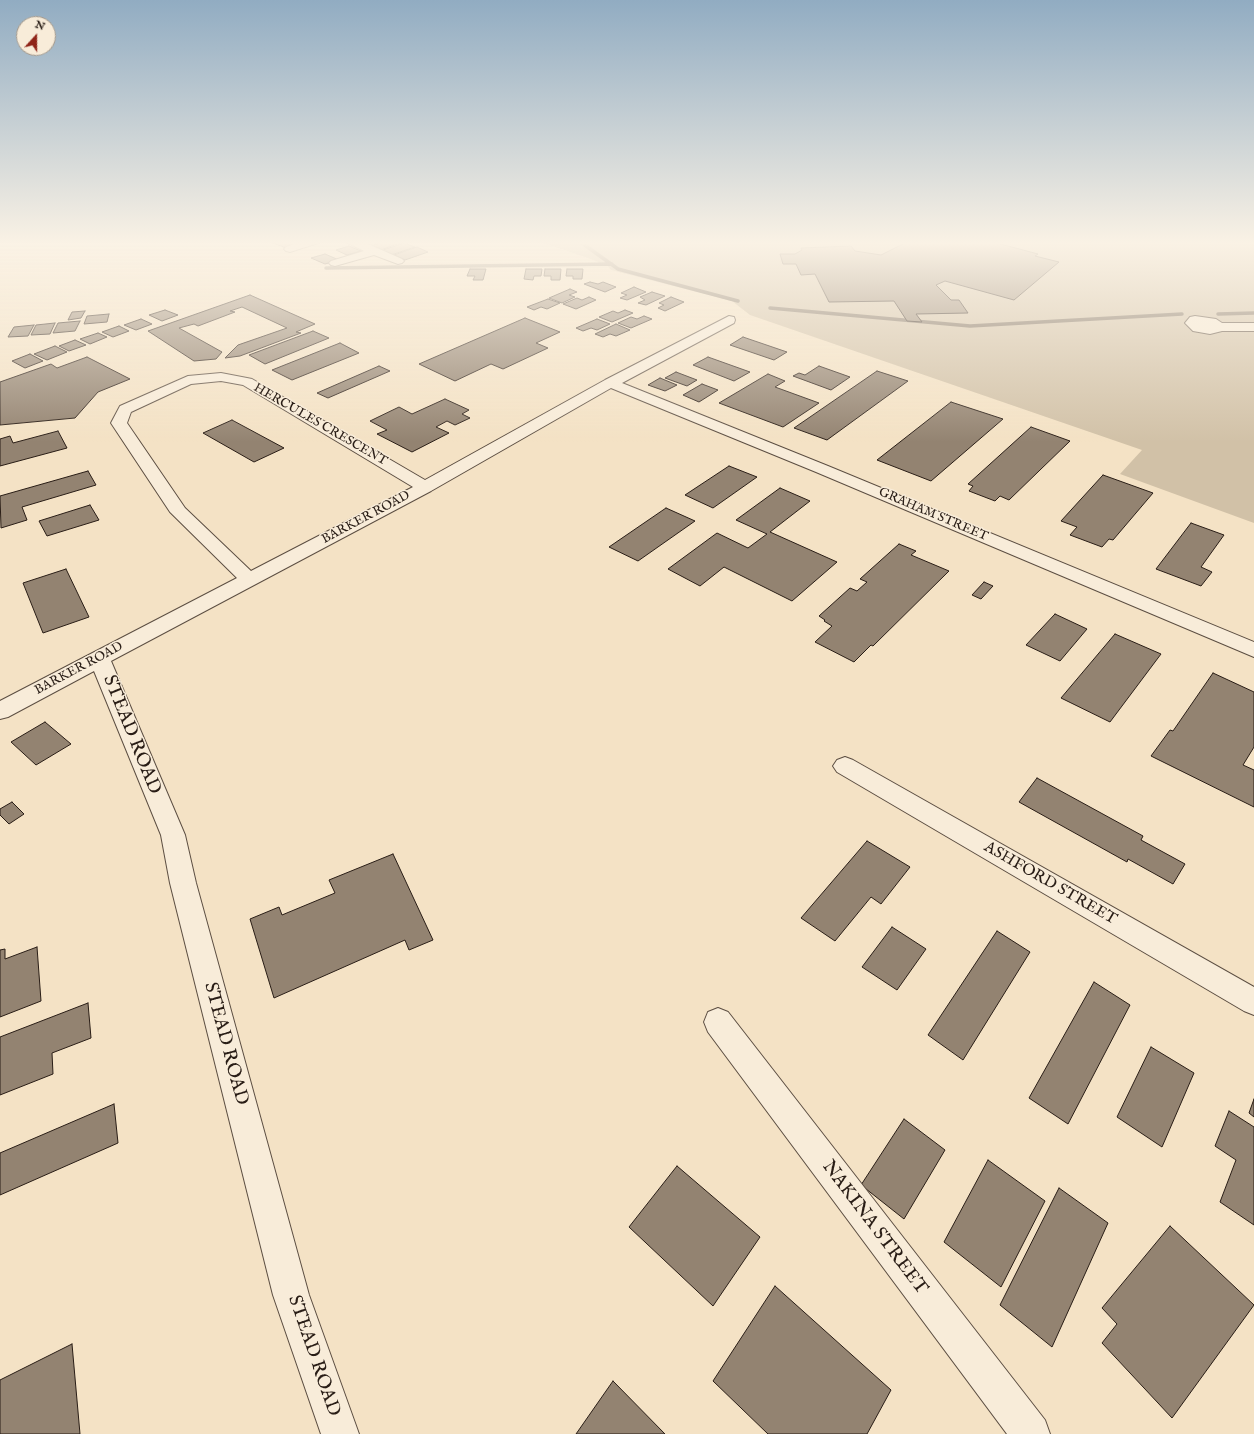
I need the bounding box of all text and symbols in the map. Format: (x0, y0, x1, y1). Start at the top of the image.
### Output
north arrow (16, 16, 56, 56)
text: N (33, 17, 47, 34)
street label: HERCULES CRESCENT (250, 380, 390, 470)
street label: GRAHAM STREET (876, 485, 990, 545)
street label: BARKER ROAD (319, 488, 413, 548)
street label: BARKER ROAD (32, 639, 126, 699)
street label: STEAD ROAD (97, 672, 165, 798)
street label: ASHFORD STREET (980, 838, 1120, 930)
street label: STEAD ROAD (198, 980, 252, 1108)
street label: NAKINA STREET (816, 1156, 932, 1300)
street label: STEAD ROAD (282, 1293, 344, 1419)

